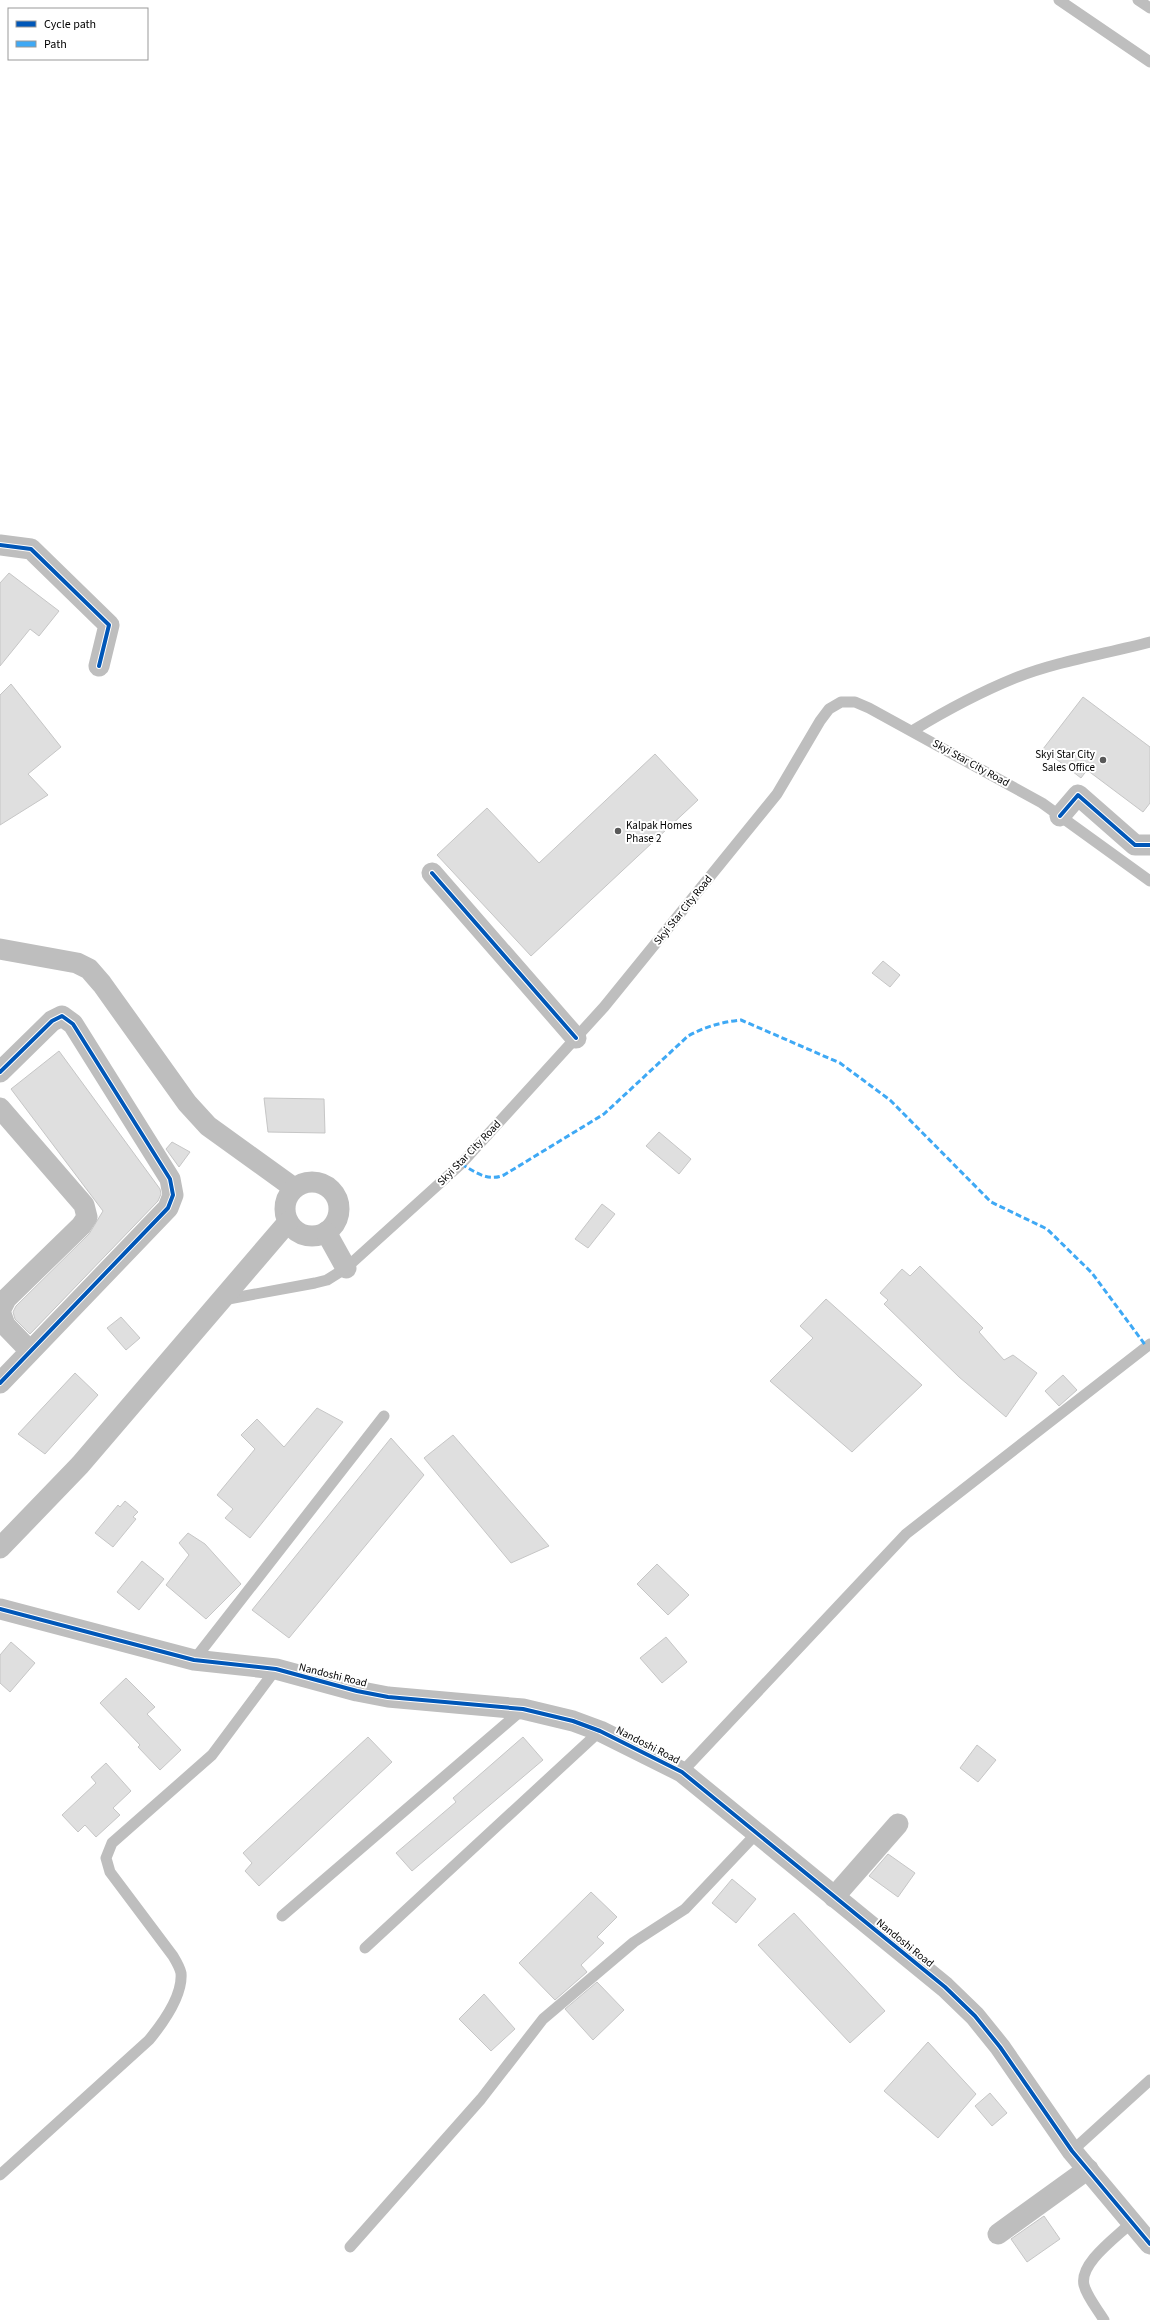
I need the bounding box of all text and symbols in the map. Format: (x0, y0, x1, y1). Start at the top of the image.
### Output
legend (8, 8, 148, 60)
text: Cycle path (44, 16, 96, 33)
text: Path (44, 36, 67, 53)
street label: Skyi Star City Road (930, 736, 1012, 790)
place label: Skyi Star City Sales Office (1035, 747, 1096, 775)
marker: Skyi Star City Sales Office (1098, 755, 1108, 765)
place label: Kalpak Homes Phase 2 (626, 818, 693, 846)
marker: Kalpak Homes Phase 2 (613, 826, 623, 836)
street label: Skyi Star City Road (650, 872, 716, 948)
street label: Skyi Star City Road (434, 1117, 504, 1189)
street label: Nandoshi Road (297, 1659, 369, 1691)
street label: Nandoshi Road (613, 1722, 683, 1768)
street label: Nandoshi Road (873, 1915, 937, 1971)

